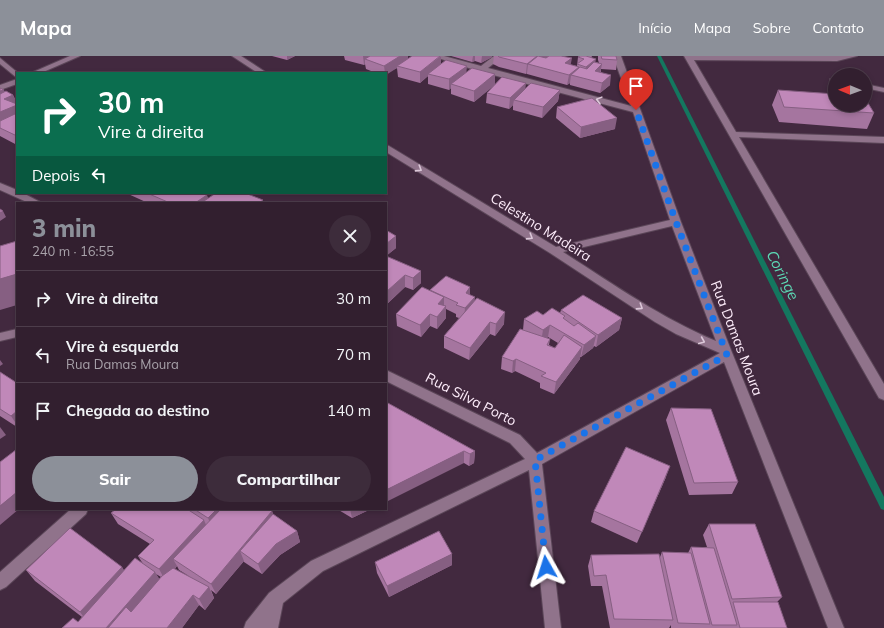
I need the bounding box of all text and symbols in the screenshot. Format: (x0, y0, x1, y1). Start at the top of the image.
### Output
text: Mapa (20, 16, 72, 40)
text: Início (638, 19, 672, 37)
text: Mapa (694, 19, 731, 37)
text: Sobre (753, 19, 791, 37)
text: Contato (813, 19, 864, 37)
north arrow (828, 68, 872, 112)
map controls (828, 68, 872, 112)
pin (619, 69, 653, 110)
icon: arrive (625, 75, 647, 97)
text: 30 m (98, 85, 164, 120)
icon: right (32, 88, 84, 140)
one-way arrow (595, 96, 602, 104)
text: Vire à direita (98, 120, 204, 143)
icon: left (88, 164, 110, 186)
one-way arrow (415, 164, 422, 171)
text: Depois (32, 166, 80, 185)
street label: Celestino Madeira (487, 189, 595, 265)
text: 3 min (32, 213, 96, 243)
button: close (329, 215, 371, 257)
one-way arrow (526, 232, 533, 239)
text: 240 m · 16:55 (32, 243, 114, 259)
water label: Coringe (762, 247, 804, 303)
street label: Rua Damas Moura (707, 278, 767, 398)
icon: right (32, 288, 54, 310)
text: Vire à direita (66, 289, 158, 308)
text: 30 m (336, 289, 371, 308)
one-way arrow (635, 302, 642, 309)
one-way arrow (699, 336, 706, 344)
text: Vire à esquerda (66, 337, 179, 356)
icon: left (32, 344, 54, 366)
text: 70 m (336, 345, 371, 364)
text: Rua Damas Moura (66, 356, 179, 372)
street label: Rua Silva Porto (423, 368, 519, 430)
icon: arrive (32, 400, 54, 422)
text: Chegada ao destino (66, 401, 210, 420)
text: 140 m (327, 401, 371, 420)
button: Sair (32, 456, 198, 502)
button: Compartilhar (206, 456, 371, 502)
position arrow (525, 546, 567, 588)

